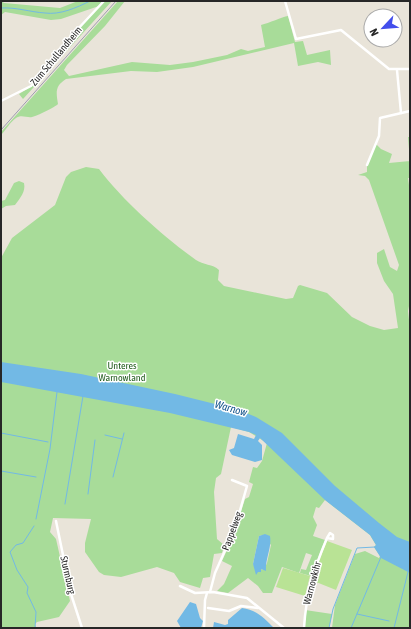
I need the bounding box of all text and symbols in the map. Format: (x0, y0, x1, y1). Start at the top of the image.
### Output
north arrow (363, 8, 403, 48)
street label: Zum Schullandheim (28, 24, 84, 88)
text: N (367, 27, 381, 38)
park label: Unteres Warnowland (99, 360, 146, 383)
water label: Warnow (214, 398, 249, 418)
street label: Pappelweg (220, 509, 244, 552)
street label: Sturmburg (58, 555, 78, 596)
street label: Warnowkihr (301, 559, 323, 606)

